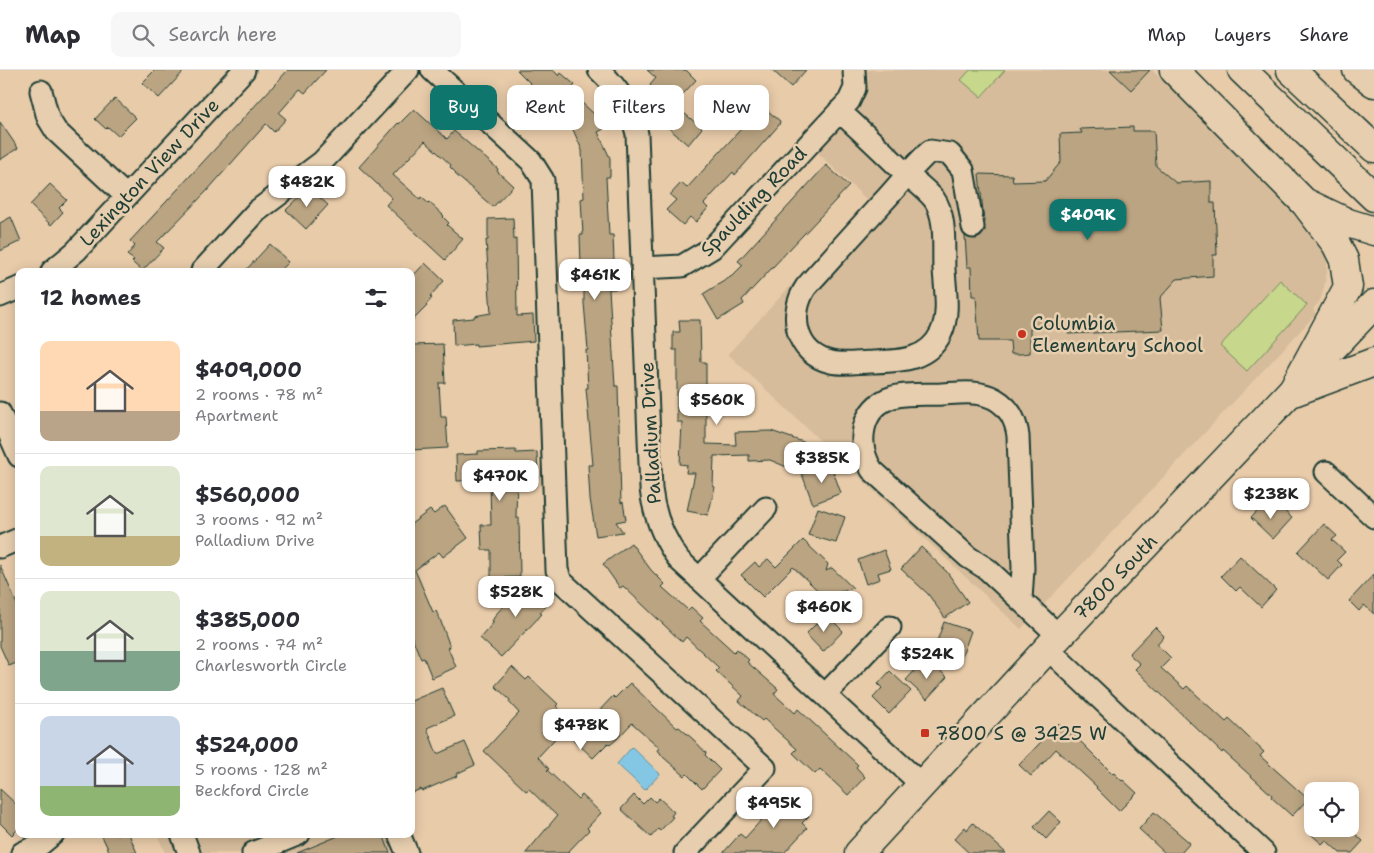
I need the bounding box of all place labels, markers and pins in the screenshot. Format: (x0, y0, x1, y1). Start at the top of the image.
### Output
pin: $482K (272, 166, 342, 208)
pin: $409K (1053, 198, 1123, 241)
pin: $461K (560, 258, 630, 301)
place label: Columbia Elementary School (1032, 311, 1203, 358)
marker: Columbia Elementary School (1016, 328, 1028, 340)
pin: $560K (682, 384, 752, 426)
pin: $385K (787, 442, 857, 484)
pin: $470K (465, 460, 535, 502)
pin: $238K (1236, 478, 1306, 520)
pin: $528K (481, 576, 551, 618)
pin: $460K (789, 590, 859, 633)
pin: $524K (892, 638, 962, 680)
pin: $478K (546, 708, 616, 751)
place label: 7800 S @ 3425 W (935, 721, 1107, 746)
marker: 7800 S @ 3425 W (919, 727, 931, 739)
pin: $495K (739, 786, 809, 829)

